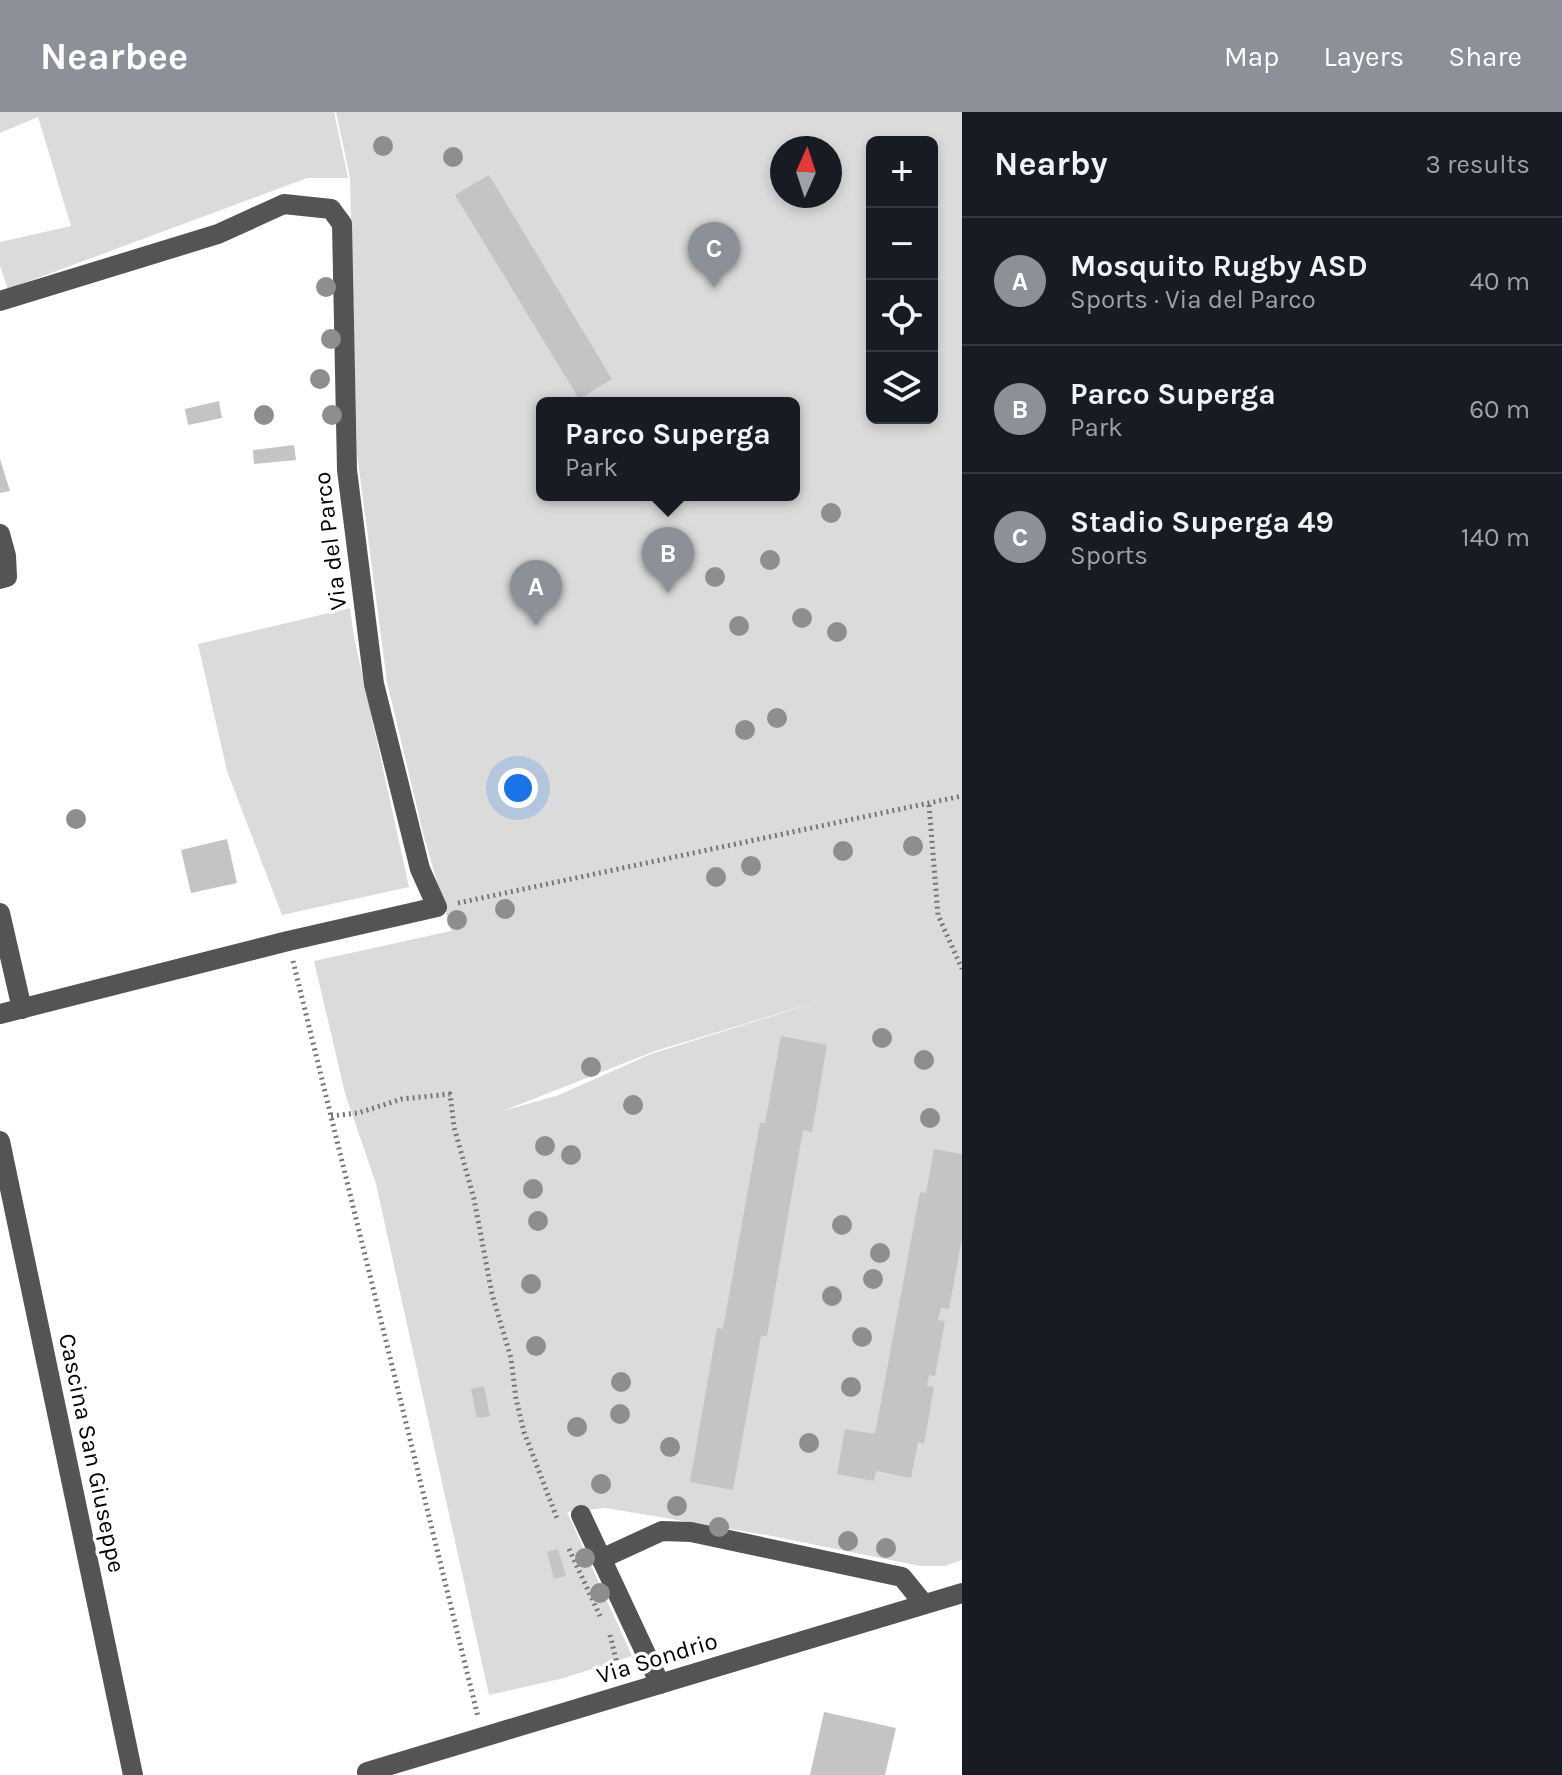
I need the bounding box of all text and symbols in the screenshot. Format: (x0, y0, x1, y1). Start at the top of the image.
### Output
text: Nearbee (40, 34, 188, 79)
text: Map (1224, 40, 1279, 73)
text: Layers (1323, 40, 1404, 73)
text: Share (1448, 40, 1522, 73)
north arrow (770, 136, 842, 208)
map controls (866, 136, 938, 424)
button: + (866, 136, 938, 208)
text: Nearby (994, 144, 1108, 184)
text: 3 results (1426, 149, 1530, 180)
button: − (866, 208, 938, 280)
pin: C (688, 222, 740, 288)
text: Mosquito Rugby ASD (1070, 248, 1368, 284)
text: A (1012, 266, 1028, 297)
text: 40 m (1470, 266, 1530, 297)
button: locate (866, 280, 938, 352)
text: Sports · Via del Parco (1070, 284, 1316, 315)
button: layers (866, 352, 938, 424)
text: Parco Superga (1070, 376, 1276, 412)
text: B (1012, 394, 1028, 425)
text: 60 m (1469, 394, 1530, 425)
popup (536, 397, 800, 501)
text: Park (1070, 412, 1123, 443)
text: Parco Superga (565, 416, 771, 452)
text: Park (565, 452, 618, 483)
street label: Via del Parco (308, 470, 352, 612)
text: Stadio Superga 49 (1070, 504, 1334, 540)
text: C (1012, 522, 1028, 553)
text: 140 m (1461, 522, 1530, 553)
pin: B (642, 527, 694, 593)
text: Sports (1070, 540, 1148, 571)
pin: A (510, 560, 562, 626)
your location (498, 768, 538, 808)
street label: Cascina San Giuseppe (53, 1331, 131, 1575)
street label: Via Sondrio (593, 1626, 721, 1690)

